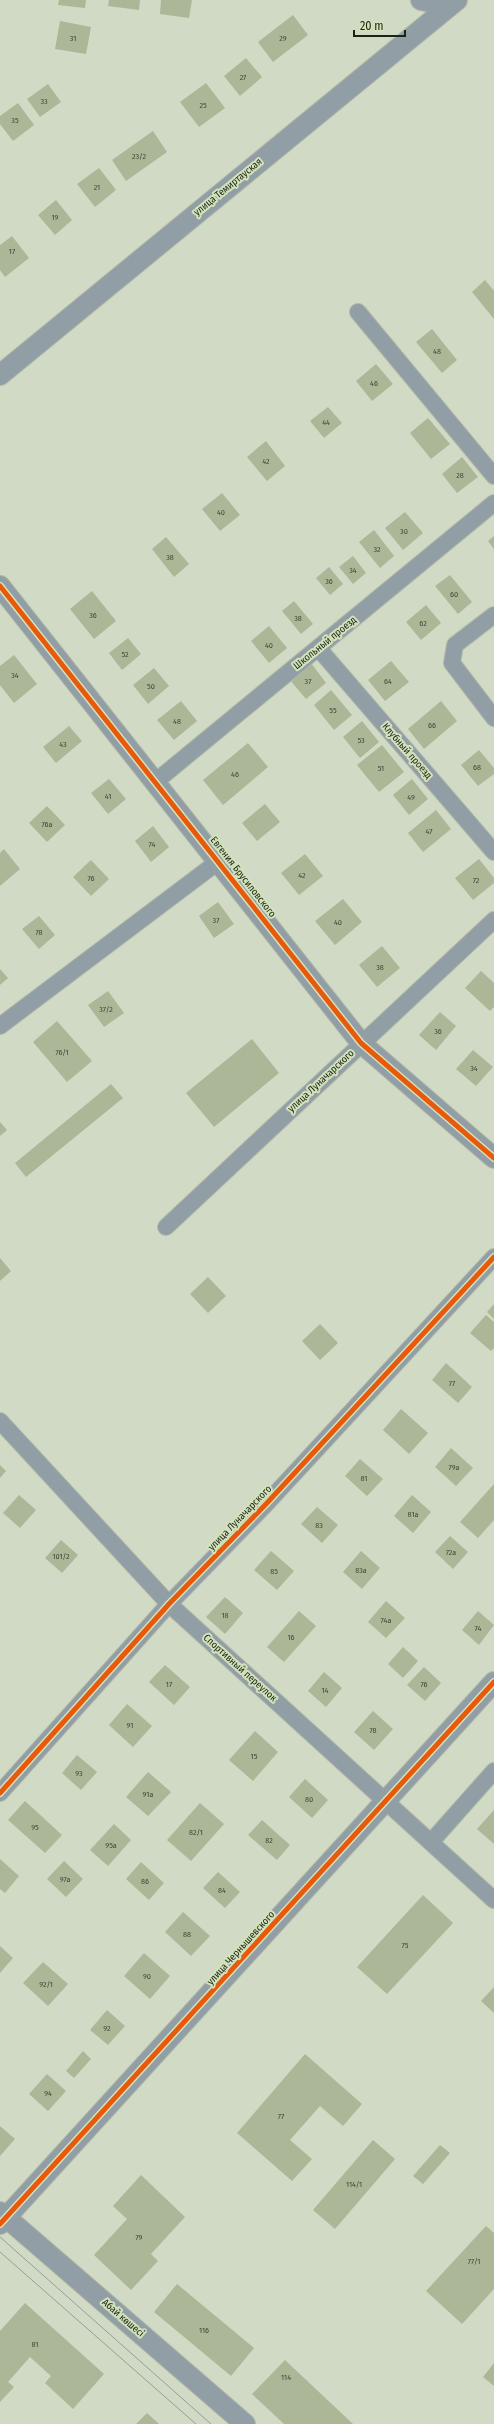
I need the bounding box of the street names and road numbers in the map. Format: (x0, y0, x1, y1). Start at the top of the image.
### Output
street label: улица Темиртауская (191, 156, 265, 218)
street label: Школьный проезд (291, 614, 359, 672)
street label: Клубный проезд (380, 721, 434, 781)
street label: Евгения Брусиловского (208, 834, 278, 920)
street label: улица Луначарского (285, 1047, 357, 1115)
street label: улица Луначарского (206, 1483, 274, 1553)
street label: Спортивный переулок (201, 1632, 279, 1704)
street label: улица Чернышевского (205, 1909, 277, 1987)
street label: Абай көшесі (100, 2296, 147, 2339)

